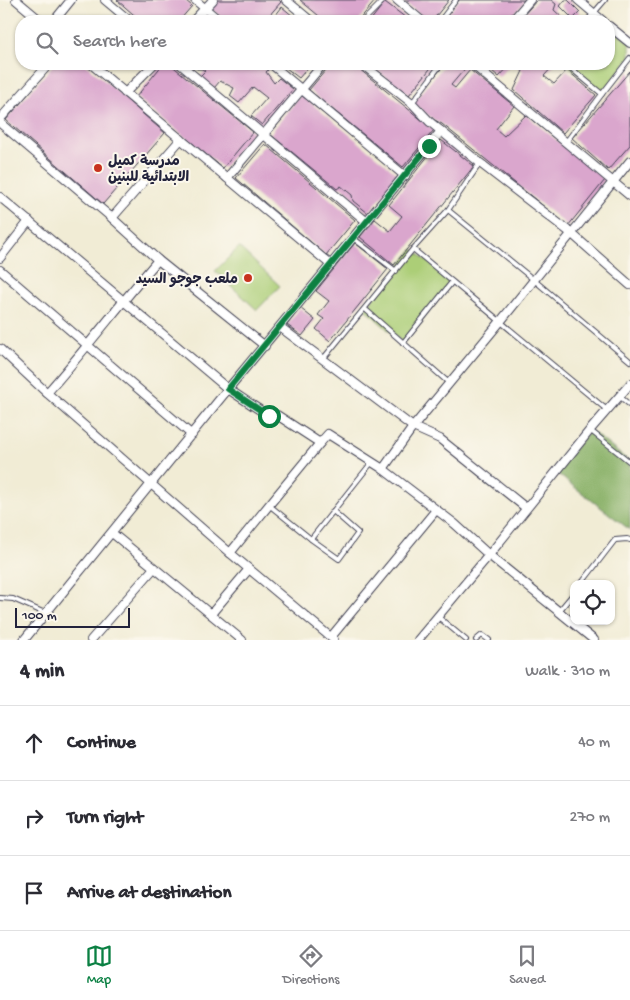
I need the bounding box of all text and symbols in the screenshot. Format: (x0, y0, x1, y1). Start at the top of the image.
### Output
search box (15, 15, 615, 70)
icon: search (33, 29, 61, 57)
text: Search here (73, 31, 167, 54)
route end (418, 135, 441, 158)
place label: مدرسة كميل الابتدائية للبنين (108, 154, 190, 187)
marker: مدرسة كميل الابتدائية للبنين (92, 162, 104, 174)
place label: ملعب جوجو السيد (136, 272, 238, 289)
marker: ملعب جوجو السيد (242, 272, 254, 284)
route start (258, 405, 281, 428)
map controls (570, 580, 615, 625)
button: locate (570, 580, 615, 625)
scale bar (15, 605, 130, 628)
text: 100 m (22, 608, 57, 625)
text: 4 min (20, 660, 64, 685)
text: Walk · 310 m (525, 663, 610, 682)
icon: ahead (20, 729, 48, 757)
text: Continue (67, 732, 136, 755)
text: 40 m (578, 734, 610, 753)
icon: right (20, 804, 48, 832)
text: Turn right (67, 807, 143, 830)
text: 270 m (570, 809, 610, 828)
icon: arrive (20, 879, 48, 907)
text: Arrive at destination (67, 882, 231, 905)
tab: Map (85, 942, 113, 989)
tab: Directions (283, 942, 340, 989)
tab: Saved (509, 942, 545, 989)

